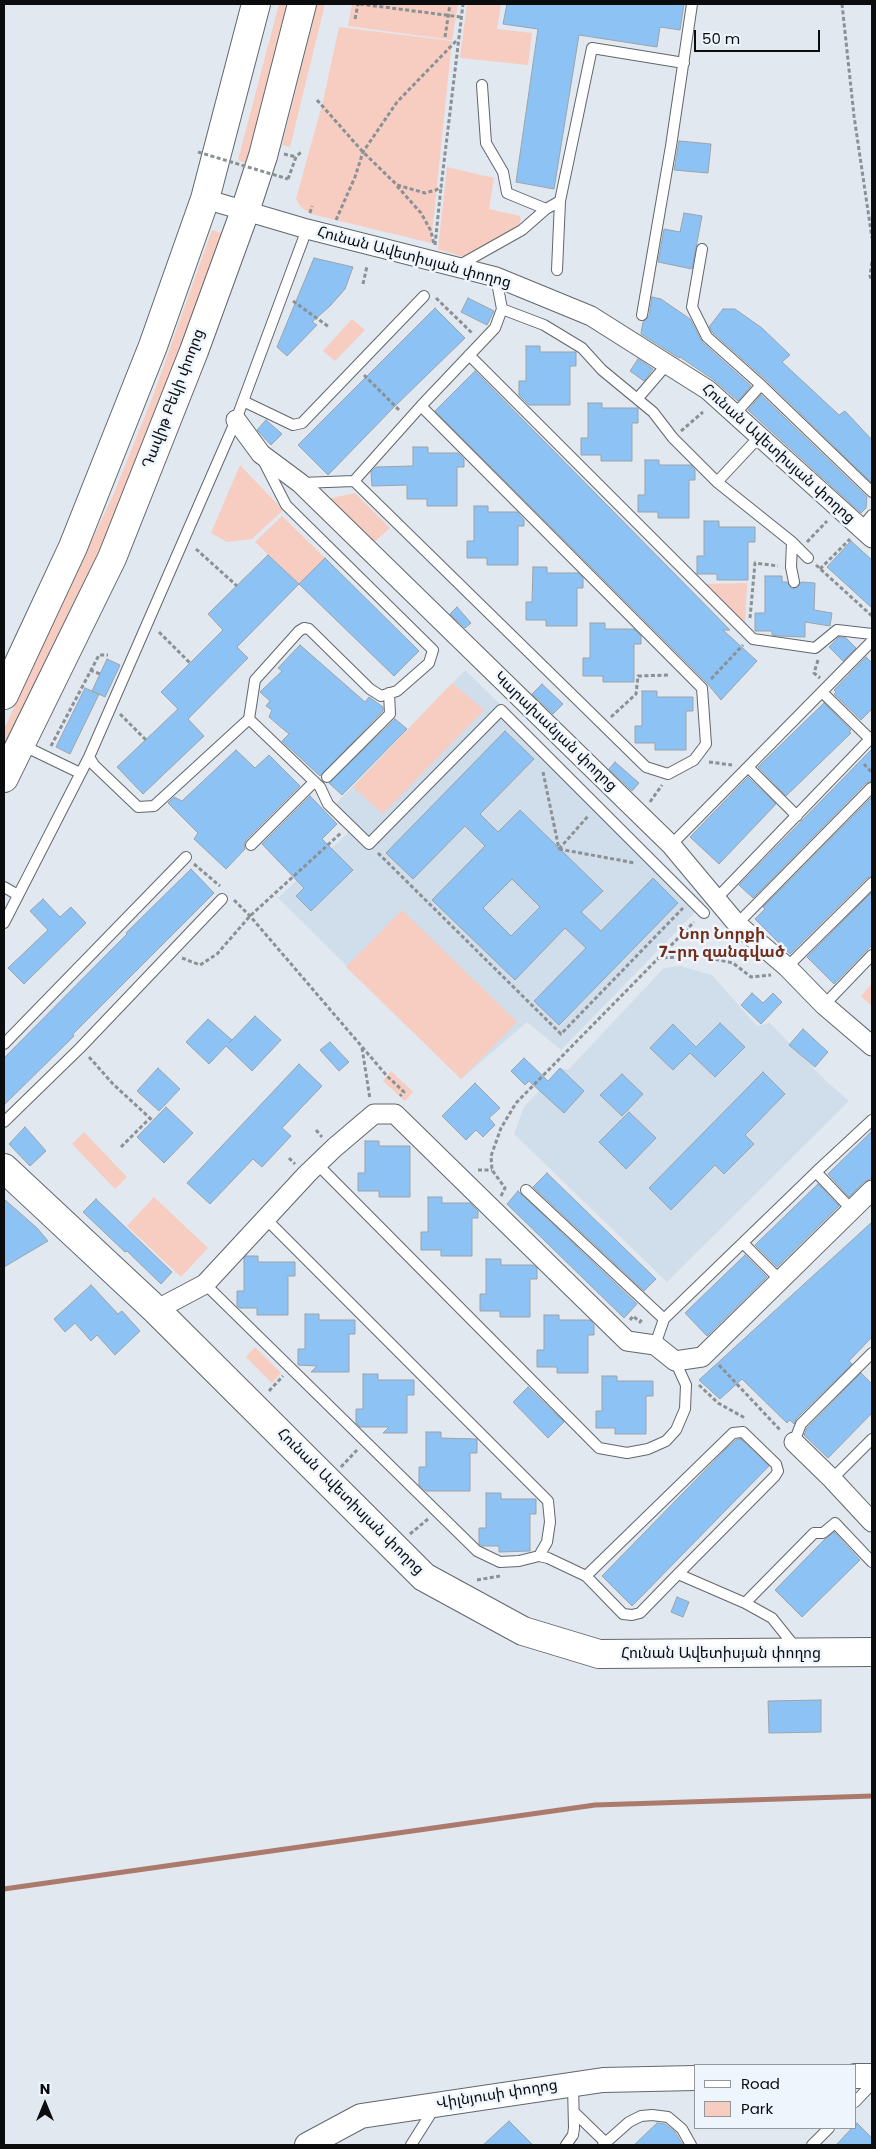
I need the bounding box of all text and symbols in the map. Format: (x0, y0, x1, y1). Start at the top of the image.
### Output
scale bar (696, 20, 822, 52)
text: 50 m (702, 28, 740, 49)
street label: Հունան Ավետիսյան փողոց (315, 223, 513, 293)
street label: Դավիթ Բեկի փողոց (139, 327, 209, 471)
street label: Հունան Ավետիսյան փողոց (698, 380, 858, 528)
street label: Կարախանյան փողոց (490, 669, 620, 795)
district label: Նոր Նորքի 7-րդ զանգված (659, 925, 785, 963)
street label: Հունան Ավետիսյան փողոց (273, 1425, 427, 1579)
street label: Հունան Ավետիսյան փողոց (621, 1645, 821, 1663)
legend (694, 2064, 856, 2129)
text: Road (741, 2073, 780, 2094)
street label: Վիլնյուսի փողոց (435, 2077, 559, 2113)
north arrow (20, 2079, 70, 2129)
text: N (40, 2079, 50, 2099)
text: Park (741, 2098, 773, 2119)

